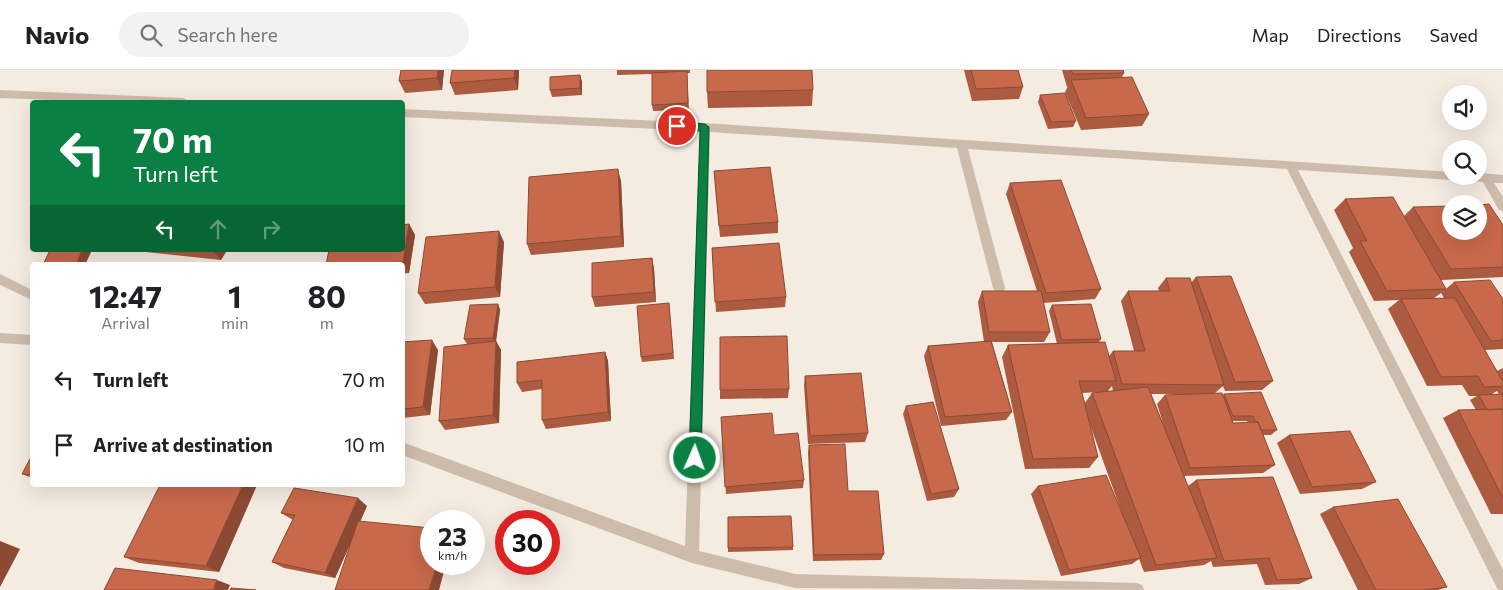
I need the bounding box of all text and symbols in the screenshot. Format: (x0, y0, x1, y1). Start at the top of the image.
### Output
search box (119, 12, 469, 57)
text: Navio (25, 20, 89, 49)
icon: search (137, 21, 165, 49)
text: Search here (177, 23, 278, 46)
text: Map (1252, 24, 1289, 46)
text: Directions (1317, 24, 1401, 46)
text: Saved (1429, 24, 1478, 46)
map controls (1442, 85, 1487, 240)
button: sound (1442, 85, 1487, 130)
pin (656, 105, 698, 147)
icon: arrive (663, 112, 691, 140)
text: 70 m (133, 117, 213, 160)
icon: left (50, 120, 115, 185)
button: search (1442, 140, 1487, 185)
text: Turn left (133, 160, 218, 187)
button: layers (1442, 195, 1487, 240)
icon: left (151, 215, 179, 243)
icon: ahead (204, 215, 232, 243)
icon: right (257, 215, 285, 243)
text: 12:47 (89, 277, 162, 314)
text: 1 (228, 277, 241, 314)
text: 80 (307, 277, 346, 314)
text: Arrival (101, 313, 150, 332)
text: min (221, 313, 248, 332)
text: m (320, 313, 334, 332)
icon: left (50, 366, 78, 394)
text: Turn left (93, 368, 168, 391)
text: 70 m (342, 368, 385, 391)
icon: arrive (50, 431, 78, 459)
position arrow (668, 431, 720, 483)
text: Arrive at destination (93, 433, 273, 456)
text: 10 m (344, 433, 385, 456)
speed limit sign: 30 (495, 510, 560, 575)
text: 23 (438, 521, 467, 551)
text: km/h (438, 548, 467, 562)

